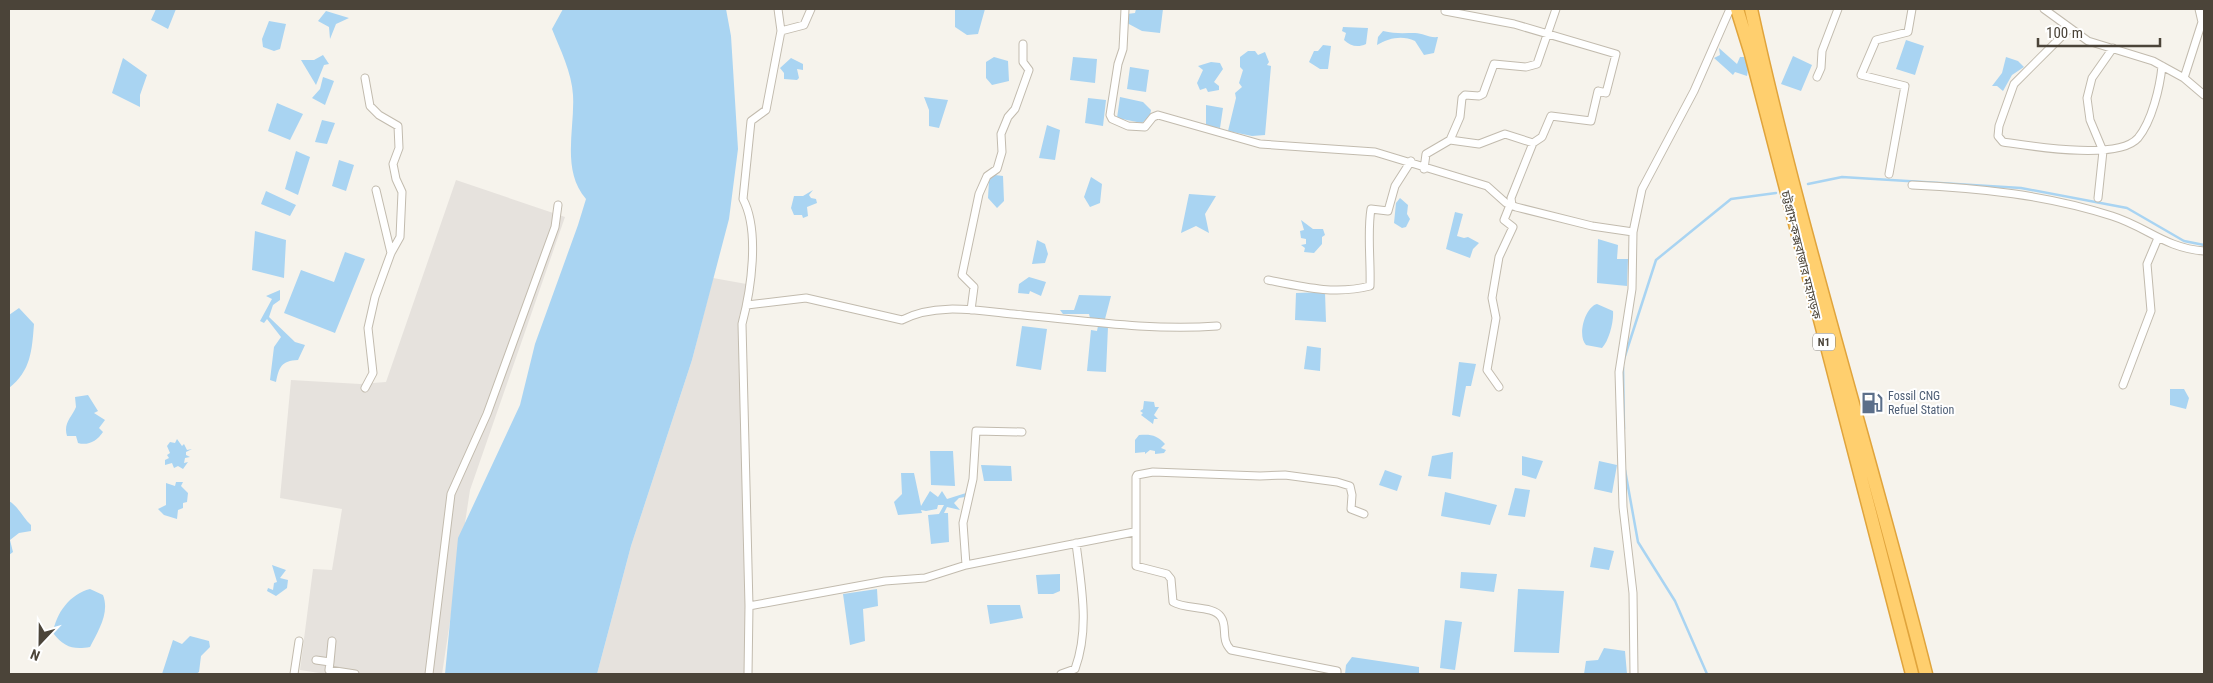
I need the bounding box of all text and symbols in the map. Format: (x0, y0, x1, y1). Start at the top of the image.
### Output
scale bar (2038, 15, 2160, 47)
text: 100 m (2046, 24, 2083, 42)
street label: চট্টগ্রাম-কক্সবাজার মহাসড়ক (1778, 188, 1825, 321)
road number: N1 (1813, 334, 1835, 351)
place label: Fossil CNG Refuel Station (1888, 389, 1955, 417)
fuel station icon: Fossil CNG Refuel Station (1859, 390, 1885, 416)
north arrow (15, 618, 65, 668)
text: N (28, 646, 42, 664)

